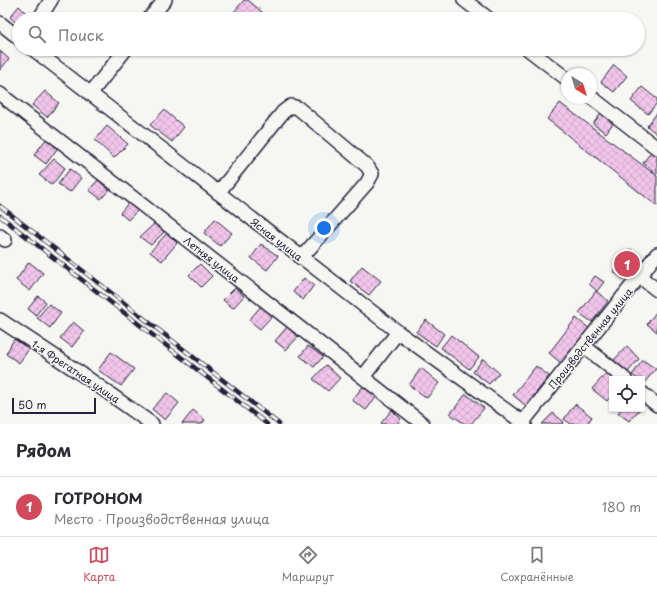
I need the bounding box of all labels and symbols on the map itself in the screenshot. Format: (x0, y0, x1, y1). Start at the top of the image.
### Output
north arrow (561, 68, 597, 104)
street label: Ясная улица (248, 214, 307, 265)
your location (314, 218, 334, 238)
street label: Летняя улица (181, 232, 244, 286)
pin: 1 (614, 249, 640, 279)
street label: Производственная улица (545, 284, 636, 392)
street label: 1-я Фрегатная улица (29, 336, 124, 407)
scale bar (12, 396, 96, 415)

